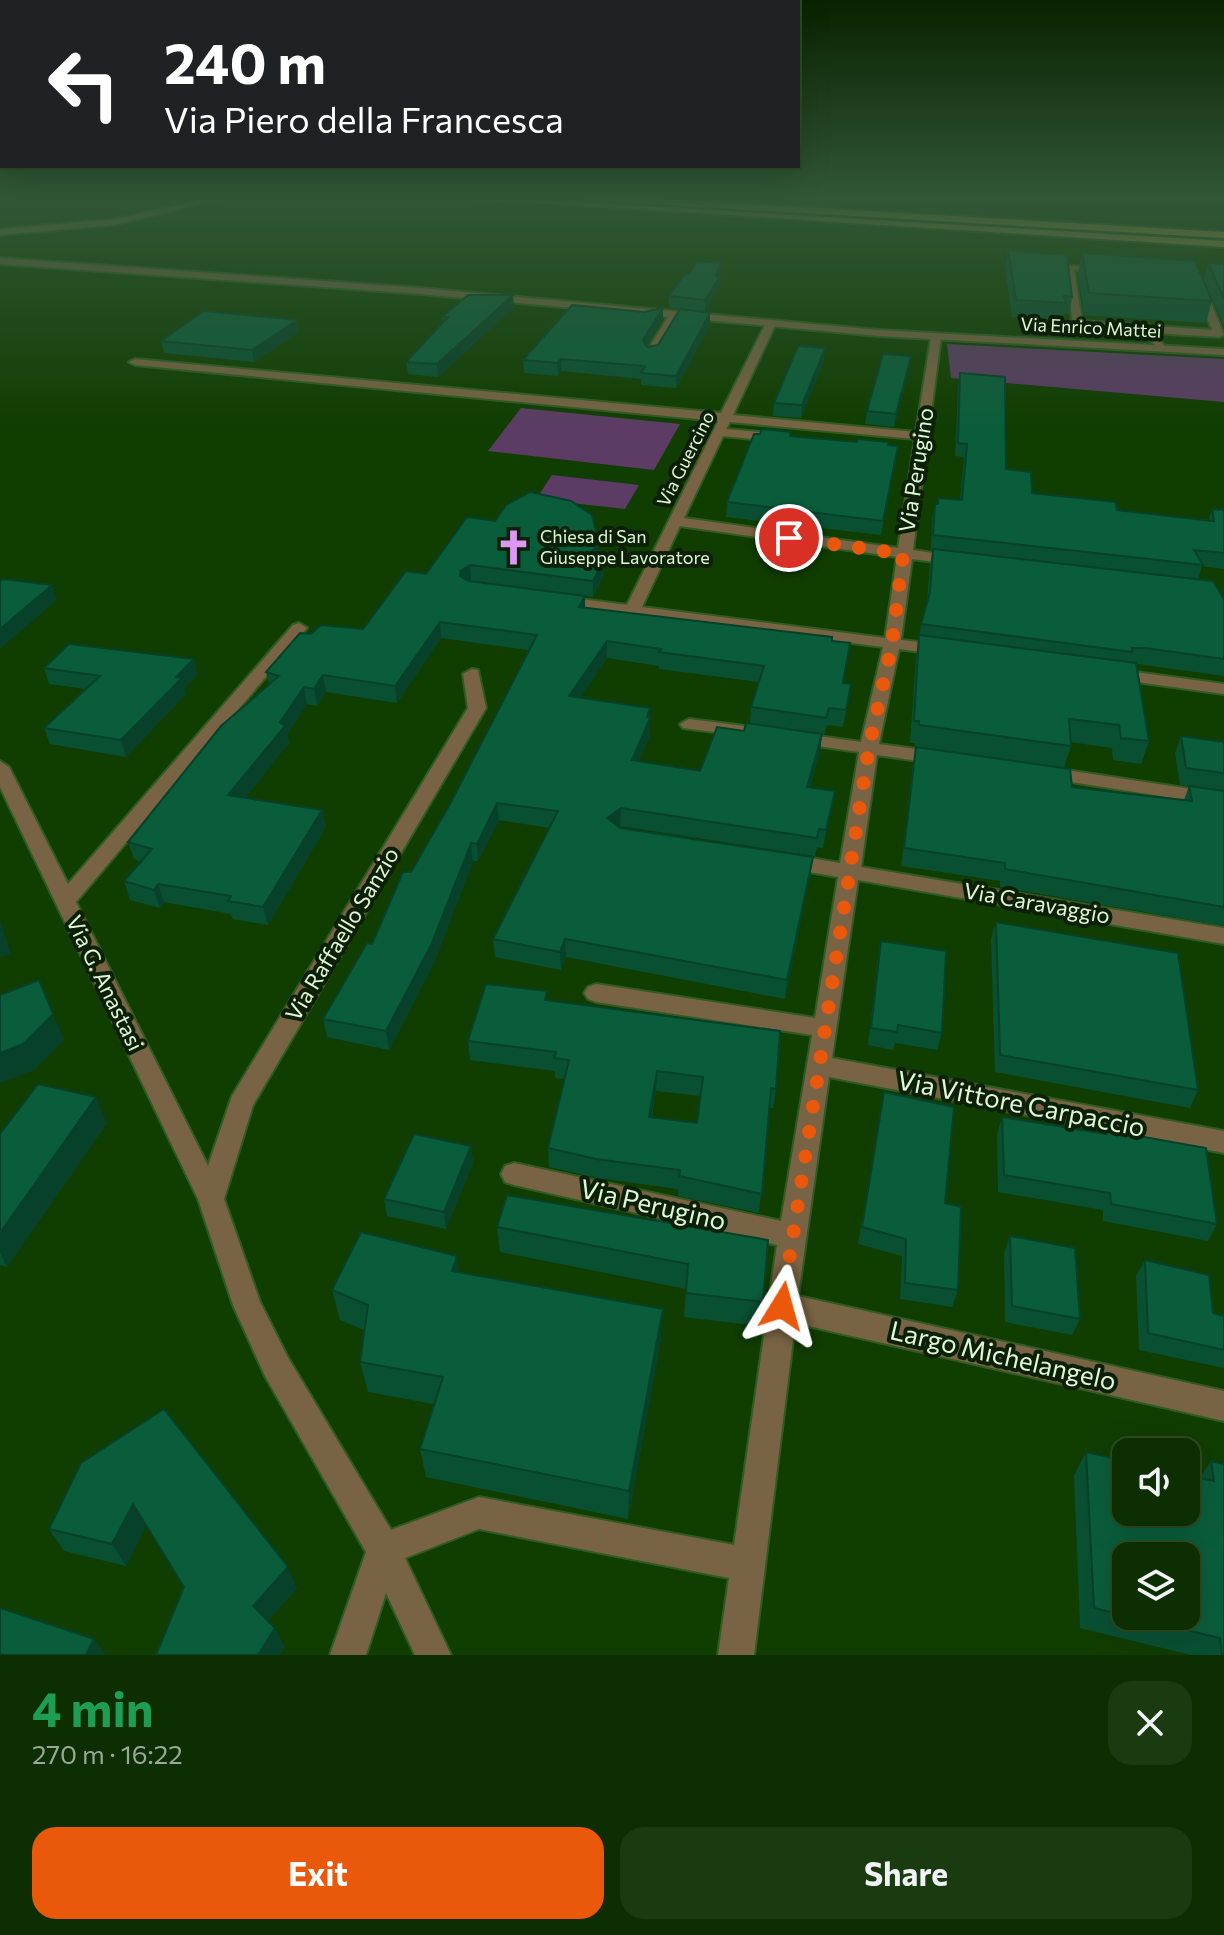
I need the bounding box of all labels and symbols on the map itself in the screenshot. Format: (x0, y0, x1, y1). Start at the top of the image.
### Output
street label: Via Enrico Mattei (1020, 312, 1162, 342)
street label: Via Perugino (892, 406, 939, 534)
street label: Via Guercino (652, 407, 719, 510)
pin (755, 504, 823, 572)
place label: Chiesa di San Giuseppe Lavoratore (540, 525, 710, 568)
church icon: Chiesa di San Giuseppe Lavoratore (495, 528, 533, 566)
street label: Via Raffaello Sanzio (279, 842, 404, 1025)
street label: Via Caravaggio (962, 876, 1112, 929)
street label: Via G. Anastasi (61, 911, 150, 1055)
street label: Via Vittore Carpaccio (895, 1063, 1148, 1142)
street label: Via Perugino (577, 1172, 729, 1235)
position arrow (740, 1264, 824, 1348)
street label: Largo Michelangelo (887, 1313, 1119, 1396)

